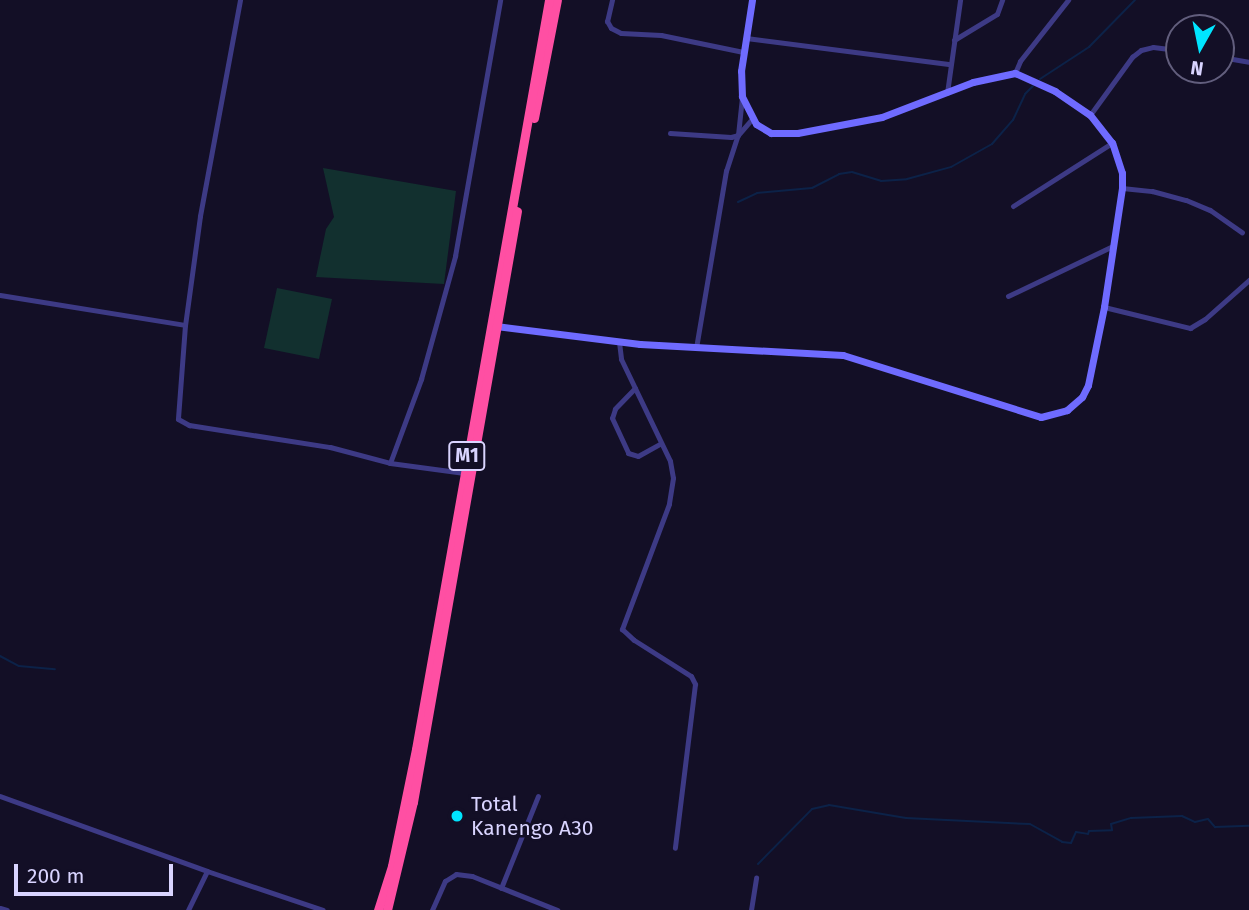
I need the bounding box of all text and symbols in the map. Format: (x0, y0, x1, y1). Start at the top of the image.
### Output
north arrow (1165, 14, 1235, 84)
text: N (1189, 56, 1205, 81)
road number: M1 (448, 440, 486, 471)
place label: Total Kanengo A30 (471, 791, 593, 841)
marker: Total Kanengo A30 (449, 808, 465, 824)
scale bar (18, 850, 177, 894)
text: 200 m (27, 863, 84, 889)

